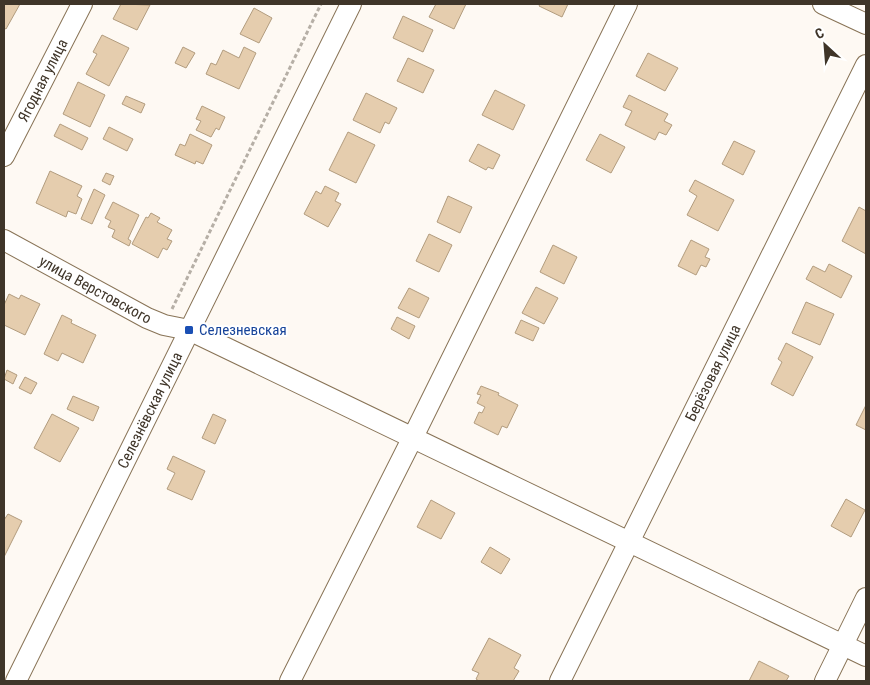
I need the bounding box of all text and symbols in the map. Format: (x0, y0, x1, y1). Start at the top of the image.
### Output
north arrow (800, 20, 850, 70)
text: С (812, 24, 826, 42)
street label: Ягодная улица (14, 36, 72, 125)
street label: улица Верстовского (36, 252, 154, 328)
place label: Селезневская (199, 321, 287, 339)
street label: Берёзовая улица (681, 322, 745, 424)
marker: Селезневская (183, 324, 195, 336)
street label: Селезнёвская улица (114, 349, 186, 471)

